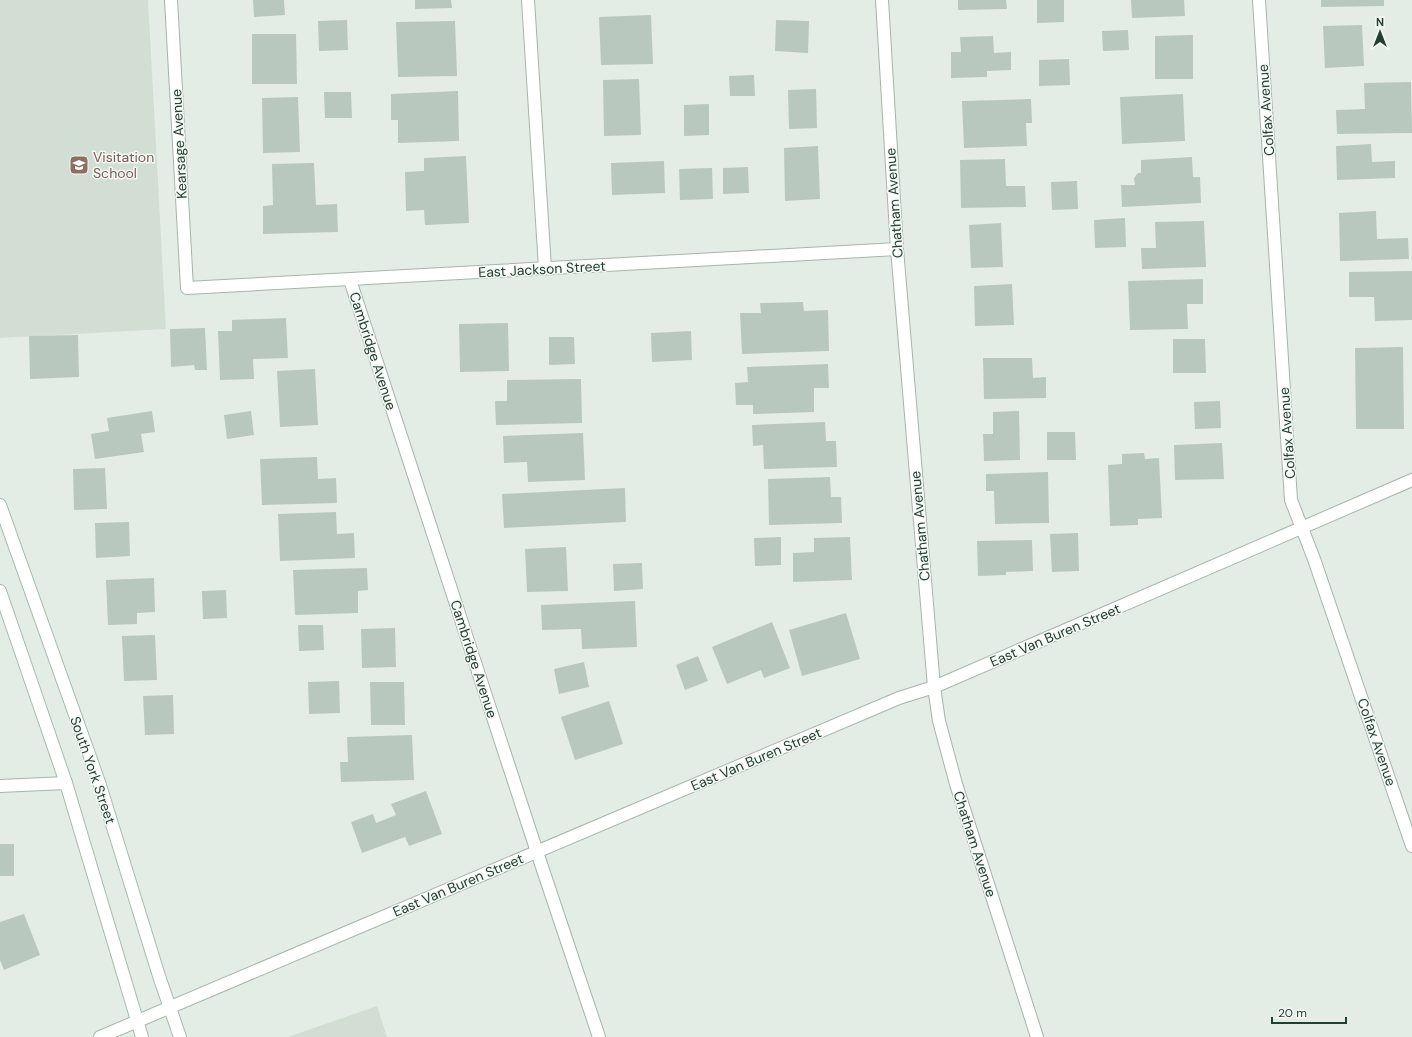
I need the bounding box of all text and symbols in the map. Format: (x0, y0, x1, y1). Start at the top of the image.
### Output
north arrow (1360, 12, 1400, 52)
text: N (1376, 15, 1384, 29)
street label: Colfax Avenue (1254, 64, 1278, 156)
street label: Kearsage Avenue (167, 89, 191, 199)
street label: Chatham Avenue (881, 147, 907, 259)
place label: Visitation School (93, 148, 154, 182)
school or university icon: Visitation School (68, 154, 90, 176)
street label: East Jackson Street (478, 257, 606, 281)
street label: Cambridge Avenue (345, 290, 401, 412)
street label: Colfax Avenue (1275, 387, 1299, 479)
street label: Chatham Avenue (906, 470, 934, 582)
street label: Cambridge Avenue (446, 598, 502, 720)
street label: East Van Buren Street (987, 599, 1123, 671)
street label: Colfax Avenue (1354, 696, 1400, 788)
street label: South York Street (66, 714, 120, 826)
street label: East Van Buren Street (688, 723, 824, 795)
street label: Chatham Avenue (949, 789, 1001, 899)
street label: East Van Buren Street (390, 849, 526, 921)
scale bar (1272, 999, 1346, 1025)
text: 20 m (1278, 1005, 1307, 1021)

